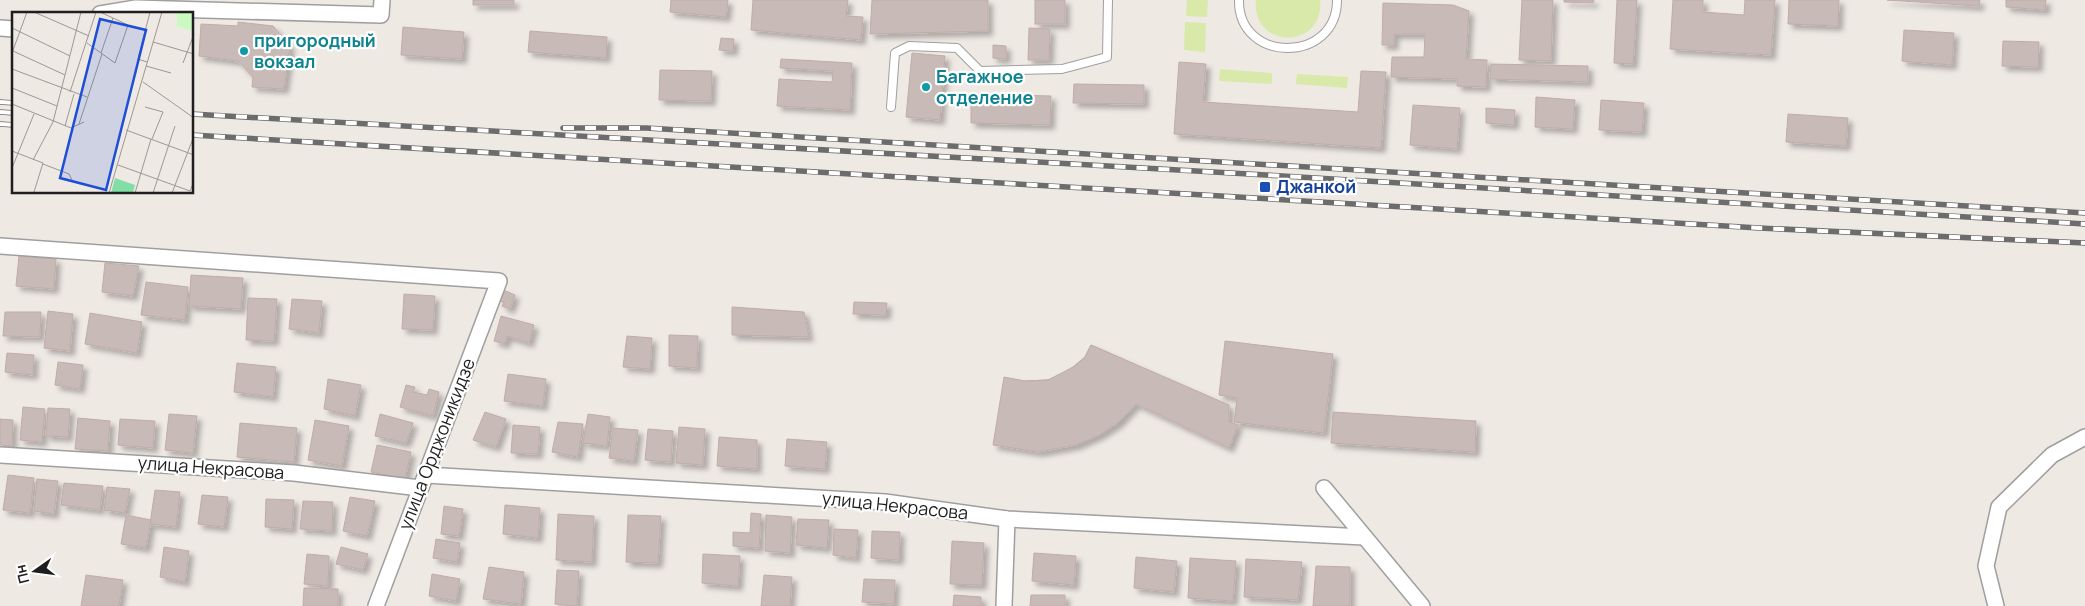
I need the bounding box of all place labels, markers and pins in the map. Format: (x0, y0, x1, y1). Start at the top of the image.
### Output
place label: пригородный вокзал (254, 28, 376, 73)
marker: пригородный вокзал (238, 45, 250, 57)
place label: Багажное отделение (936, 64, 1033, 109)
marker: Багажное отделение (920, 81, 932, 93)
place label: Джанкой (1276, 174, 1356, 198)
marker: Джанкой (1258, 180, 1272, 194)

